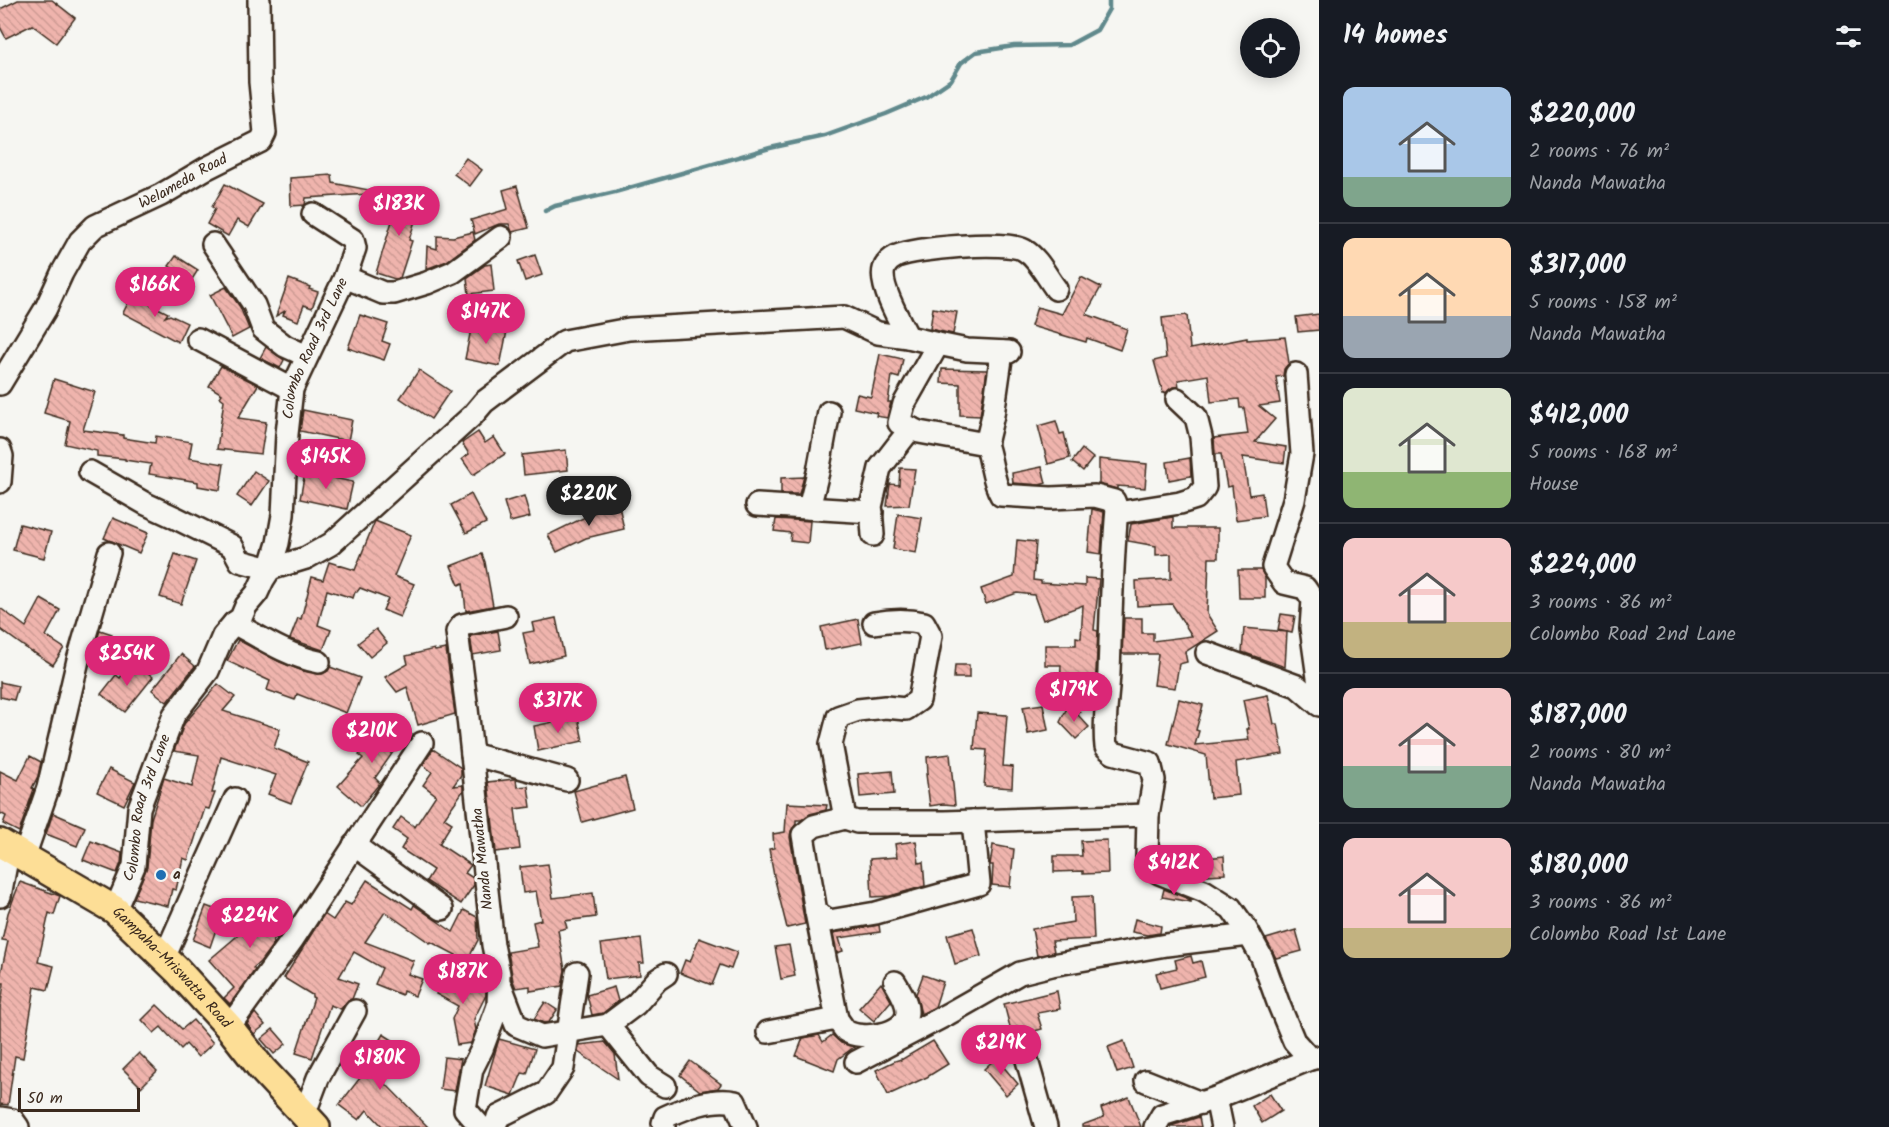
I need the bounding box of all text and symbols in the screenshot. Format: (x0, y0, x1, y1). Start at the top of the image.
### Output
text: 14 homes (1343, 15, 1448, 57)
map controls (1240, 18, 1300, 78)
button: locate (1240, 18, 1300, 78)
icon: filters (1832, 20, 1865, 53)
text: $220,000 (1529, 94, 1635, 136)
icon: home (1391, 111, 1463, 183)
text: 2 rooms · 76 m² (1529, 136, 1669, 168)
street label: Welameda Road (135, 147, 232, 216)
text: Nanda Mawatha (1529, 168, 1666, 200)
pin: $183K (357, 186, 441, 237)
text: $183K (373, 189, 425, 221)
text: $317,000 (1529, 245, 1626, 287)
icon: home (1391, 262, 1463, 334)
pin: $166K (113, 267, 197, 318)
text: $166K (129, 270, 181, 302)
street label: Colombo Road 3rd Lane (277, 274, 355, 420)
text: 5 rooms · 158 m² (1529, 287, 1677, 319)
pin: $147K (444, 294, 528, 345)
text: $147K (461, 297, 511, 329)
text: Nanda Mawatha (1529, 319, 1666, 351)
text: $412,000 (1529, 395, 1628, 437)
icon: home (1391, 412, 1463, 484)
text: 5 rooms · 168 m² (1529, 437, 1677, 469)
pin: $145K (284, 439, 368, 490)
text: $145K (301, 442, 351, 474)
text: House (1529, 469, 1579, 501)
pin: $220K (547, 476, 631, 527)
text: $220K (560, 479, 618, 511)
text: $224,000 (1529, 545, 1636, 587)
icon: home (1391, 562, 1463, 634)
text: 3 rooms · 86 m² (1529, 587, 1672, 619)
text: Colombo Road 2nd Lane (1529, 619, 1736, 651)
pin: $254K (85, 636, 169, 687)
text: $254K (99, 639, 155, 671)
pin: $179K (1032, 672, 1116, 723)
text: $179K (1049, 675, 1099, 707)
pin: $317K (516, 683, 600, 734)
text: $317K (533, 686, 583, 718)
text: $187,000 (1529, 695, 1627, 737)
icon: home (1391, 712, 1463, 784)
pin: $210K (330, 713, 414, 764)
text: $210K (346, 716, 398, 748)
street label: Colombo Road 3rd Lane (117, 731, 178, 885)
text: 2 rooms · 80 m² (1529, 737, 1671, 769)
text: Nanda Mawatha (1529, 769, 1666, 801)
street label: Nanda Mawatha (466, 807, 500, 911)
pin: $412K (1132, 845, 1216, 896)
text: $180,000 (1529, 845, 1628, 887)
text: $412K (1148, 848, 1200, 880)
icon: home (1391, 862, 1463, 934)
place label: a (173, 863, 181, 887)
marker: a (154, 868, 168, 882)
text: 3 rooms · 86 m² (1529, 887, 1672, 919)
pin: $224K (208, 898, 292, 949)
street label: Gampaha-Mriswatta Road (106, 901, 238, 1035)
text: $224K (221, 901, 279, 933)
text: Colombo Road 1st Lane (1529, 919, 1726, 951)
pin: $187K (421, 954, 505, 1005)
text: $187K (437, 957, 489, 989)
pin: $219K (959, 1025, 1043, 1076)
text: $219K (975, 1028, 1027, 1060)
pin: $180K (338, 1040, 422, 1091)
text: $180K (354, 1043, 406, 1075)
scale bar (18, 1085, 140, 1112)
text: 50 m (27, 1086, 63, 1111)

